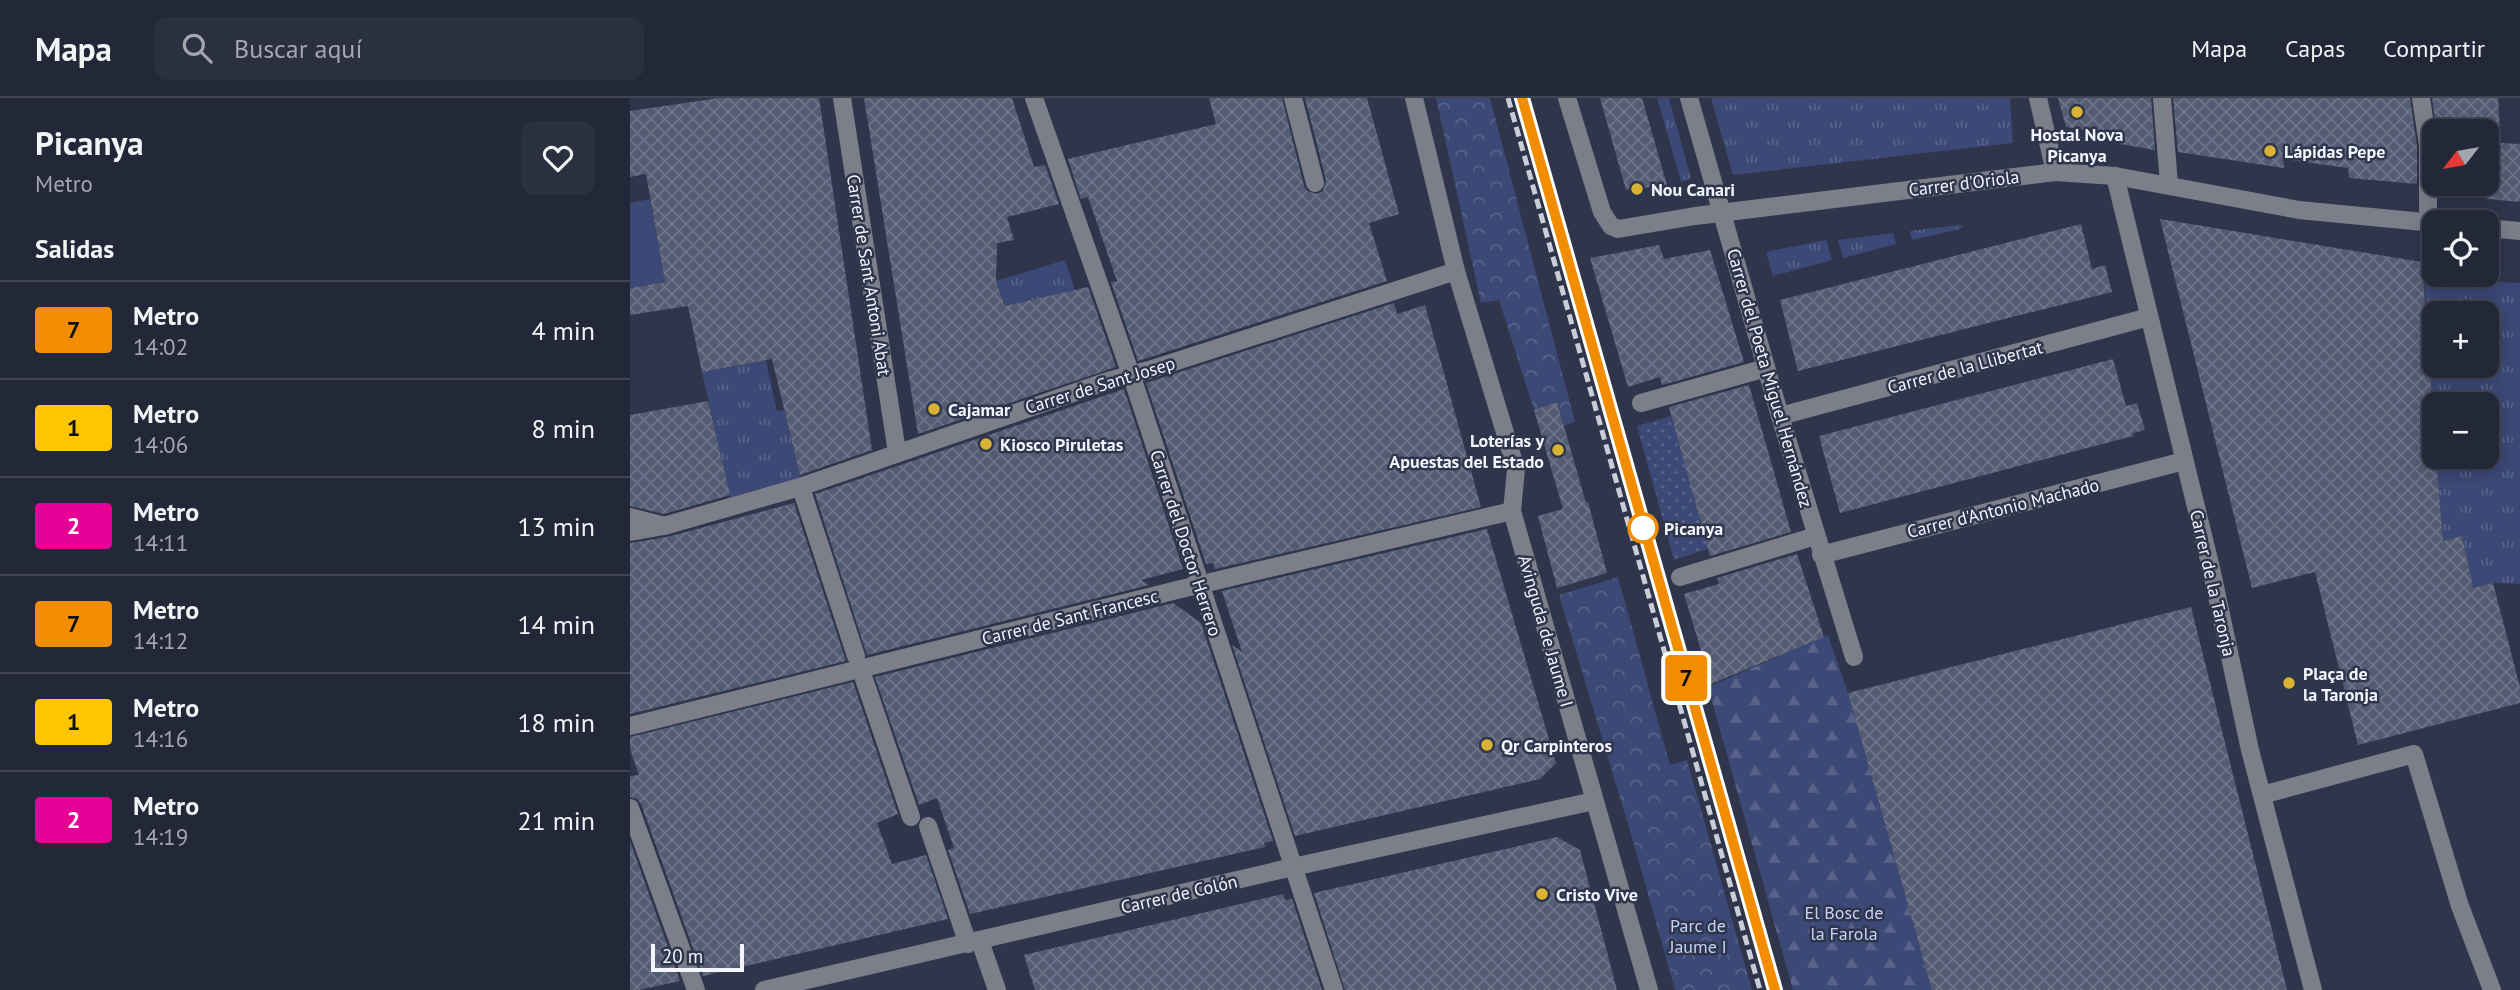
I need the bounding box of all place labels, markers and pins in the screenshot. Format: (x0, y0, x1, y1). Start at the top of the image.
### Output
marker: Hostal Nova Picanya (2069, 104, 2085, 120)
place label: Hostal Nova Picanya (2031, 123, 2123, 167)
place label: Lápidas Pepe (2284, 140, 2385, 163)
marker: Lápidas Pepe (2262, 143, 2278, 159)
place label: Nou Canari (1651, 178, 1735, 201)
marker: Nou Canari (1629, 181, 1645, 197)
place label: Cajamar (948, 398, 1011, 421)
marker: Cajamar (926, 401, 942, 417)
place label: Loterías y Apuestas del Estado (1389, 429, 1544, 473)
place label: Kiosco Piruletas (1000, 433, 1124, 456)
marker: Kiosco Piruletas (978, 436, 994, 452)
marker: Loterías y Apuestas del Estado (1550, 442, 1566, 458)
marker: Picanya (1628, 513, 1658, 543)
place label: Picanya (1664, 517, 1723, 540)
place label: Plaça de la Taronja (2303, 662, 2378, 706)
marker: Plaça de la Taronja (2281, 675, 2297, 691)
place label: Qr Carpinteros (1501, 734, 1612, 757)
marker: Qr Carpinteros (1479, 737, 1495, 753)
place label: Cristo Vive (1556, 883, 1638, 906)
marker: Cristo Vive (1534, 886, 1550, 902)

